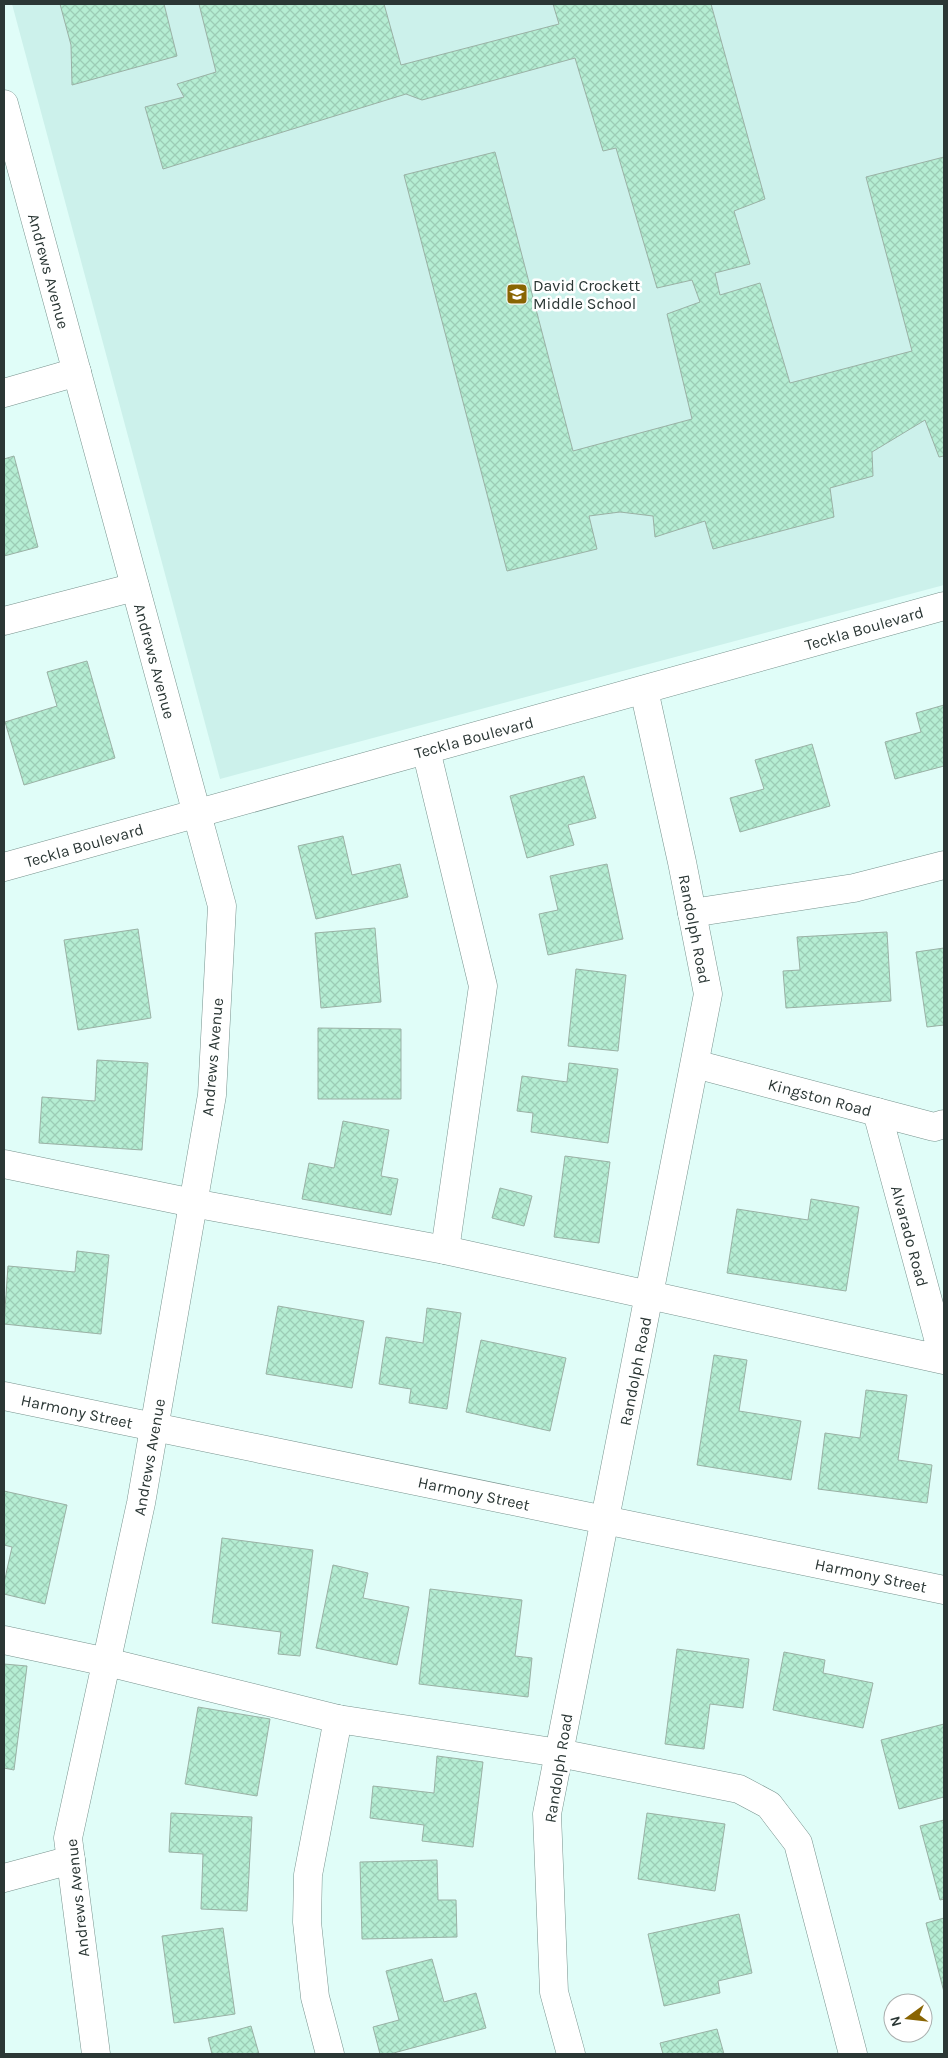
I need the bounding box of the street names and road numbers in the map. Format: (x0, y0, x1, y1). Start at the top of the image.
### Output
street label: Andrews Avenue (24, 211, 73, 331)
street label: Andrews Avenue (130, 601, 179, 721)
street label: Teckla Boulevard (803, 602, 926, 655)
street label: Teckla Boulevard (412, 712, 536, 763)
street label: Teckla Boulevard (23, 819, 146, 872)
street label: Randolph Road (675, 873, 714, 985)
street label: Andrews Avenue (198, 997, 227, 1117)
street label: Kingston Road (766, 1075, 874, 1120)
street label: Alvarado Road (887, 1183, 932, 1289)
street label: Randolph Road (616, 1315, 655, 1427)
street label: Harmony Street (19, 1390, 135, 1433)
street label: Andrews Avenue (130, 1397, 169, 1517)
street label: Harmony Street (416, 1472, 532, 1515)
street label: Harmony Street (813, 1554, 929, 1597)
street label: Randolph Road (540, 1712, 577, 1824)
street label: Andrews Avenue (62, 1838, 93, 1958)

